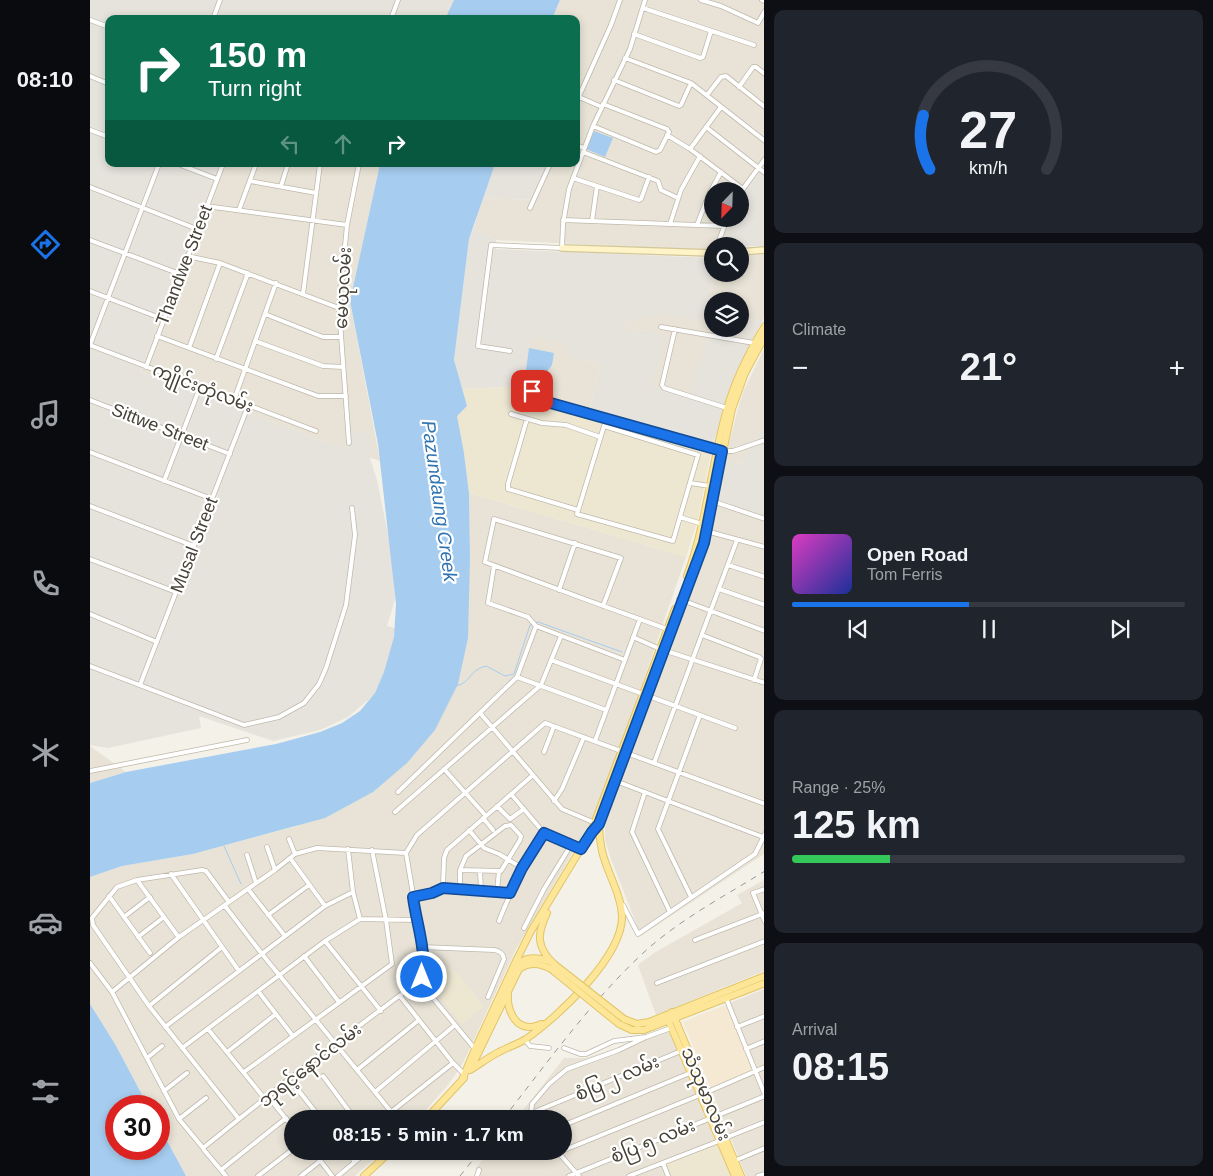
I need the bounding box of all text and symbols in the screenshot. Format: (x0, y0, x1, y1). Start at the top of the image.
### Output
icon: right (125, 35, 190, 100)
text: 150 m (208, 35, 307, 74)
text: 08:10 (17, 67, 73, 92)
text: Turn right (208, 76, 301, 101)
text: 27 (960, 101, 1017, 159)
icon: left (276, 130, 304, 158)
icon: ahead (329, 130, 357, 158)
icon: right (382, 130, 410, 158)
text: km/h (969, 158, 1008, 178)
north arrow (704, 182, 749, 228)
map controls (704, 182, 749, 337)
street label: Thandwe Street (152, 202, 216, 328)
icon: directions (28, 227, 63, 262)
button: search (704, 237, 749, 282)
street label: မေယုလမ်း (328, 246, 360, 330)
button: layers (704, 292, 749, 337)
text: Climate (792, 321, 846, 338)
text: 21° (960, 346, 1017, 388)
text: − (792, 352, 808, 383)
text: + (1169, 352, 1185, 383)
street label: ကျိုင်းတုံလမ်း (148, 356, 258, 421)
pin (511, 370, 553, 412)
icon: arrive (518, 377, 546, 405)
icon: music (28, 397, 63, 432)
street label: Sittwe Street (109, 399, 211, 455)
water label: Pazundaung Creek (418, 419, 461, 585)
street label: Musal Street (167, 494, 221, 596)
text: Open Road (867, 544, 968, 565)
icon: phone (28, 566, 63, 601)
text: Tom Ferris (867, 566, 943, 583)
icon: previous (844, 615, 872, 643)
icon: pause (975, 615, 1003, 643)
icon: next (1106, 615, 1134, 643)
icon: climate (28, 735, 63, 770)
text: Range · 25% (792, 779, 885, 796)
text: 125 km (792, 804, 921, 846)
icon: car (28, 905, 63, 940)
position arrow (395, 950, 447, 1002)
street label: ဘုရင့်နောင်လမ်း (253, 1016, 368, 1115)
text: Arrival (792, 1021, 837, 1038)
street label: သံသုမာလမ်း (673, 1043, 737, 1146)
text: 08:15 (792, 1046, 889, 1088)
street label: စံပြ ၂ လမ်း (571, 1049, 664, 1109)
icon: filters (28, 1074, 63, 1109)
speed limit sign: 30 (105, 1095, 170, 1160)
street label: စံပြ ၅ လမ်း (607, 1112, 700, 1172)
text: 08:15 · 5 min · 1.7 km (332, 1124, 524, 1145)

